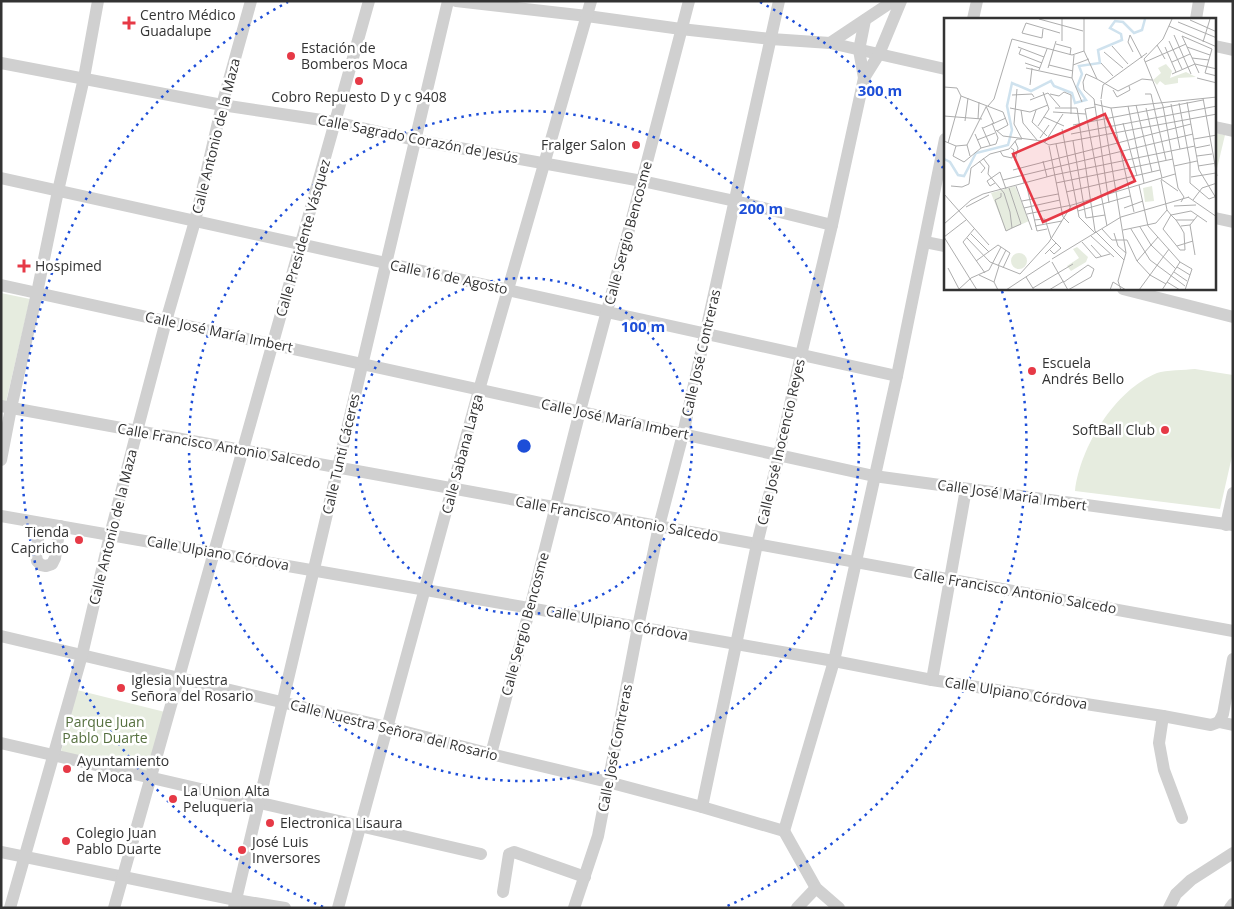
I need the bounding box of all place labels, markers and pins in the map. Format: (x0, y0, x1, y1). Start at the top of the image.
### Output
place label: Centro Médico Guadalupe (140, 5, 236, 40)
marker: Centro Médico Guadalupe (122, 16, 136, 30)
place label: Estación de Bomberos Moca (301, 38, 408, 73)
marker: Estación de Bomberos Moca (285, 50, 297, 62)
marker: Cobro Repuesto D y c 9408 (353, 75, 365, 87)
place label: Cobro Repuesto D y c 9408 (271, 87, 447, 106)
place label: Fralger Salon (541, 135, 626, 154)
marker: Fralger Salon (630, 139, 642, 151)
place label: Hospimed (35, 256, 102, 275)
marker: Hospimed (17, 259, 31, 273)
place label: Escuela Andrés Bello (1042, 353, 1124, 388)
marker: Escuela Andrés Bello (1026, 365, 1038, 377)
place label: SoftBall Club (1072, 420, 1155, 439)
marker: SoftBall Club (1159, 424, 1171, 436)
centre of rings (515, 437, 533, 455)
place label: Tienda Capricho (11, 522, 69, 557)
marker: Tienda Capricho (73, 534, 85, 546)
place label: Iglesia Nuestra Señora del Rosario (131, 670, 253, 705)
marker: Iglesia Nuestra Señora del Rosario (115, 682, 127, 694)
place label: Ayuntamiento de Moca (77, 751, 169, 786)
marker: Ayuntamiento de Moca (61, 763, 73, 775)
place label: La Union Alta Peluqueria (183, 781, 270, 816)
marker: La Union Alta Peluqueria (167, 793, 179, 805)
place label: Electronica Lisaura (280, 813, 403, 832)
marker: Electronica Lisaura (264, 817, 276, 829)
place label: Colegio Juan Pablo Duarte (76, 823, 162, 858)
place label: José Luis Inversores (250, 832, 321, 867)
marker: Colegio Juan Pablo Duarte (60, 835, 72, 847)
marker: José Luis Inversores (236, 844, 248, 856)

